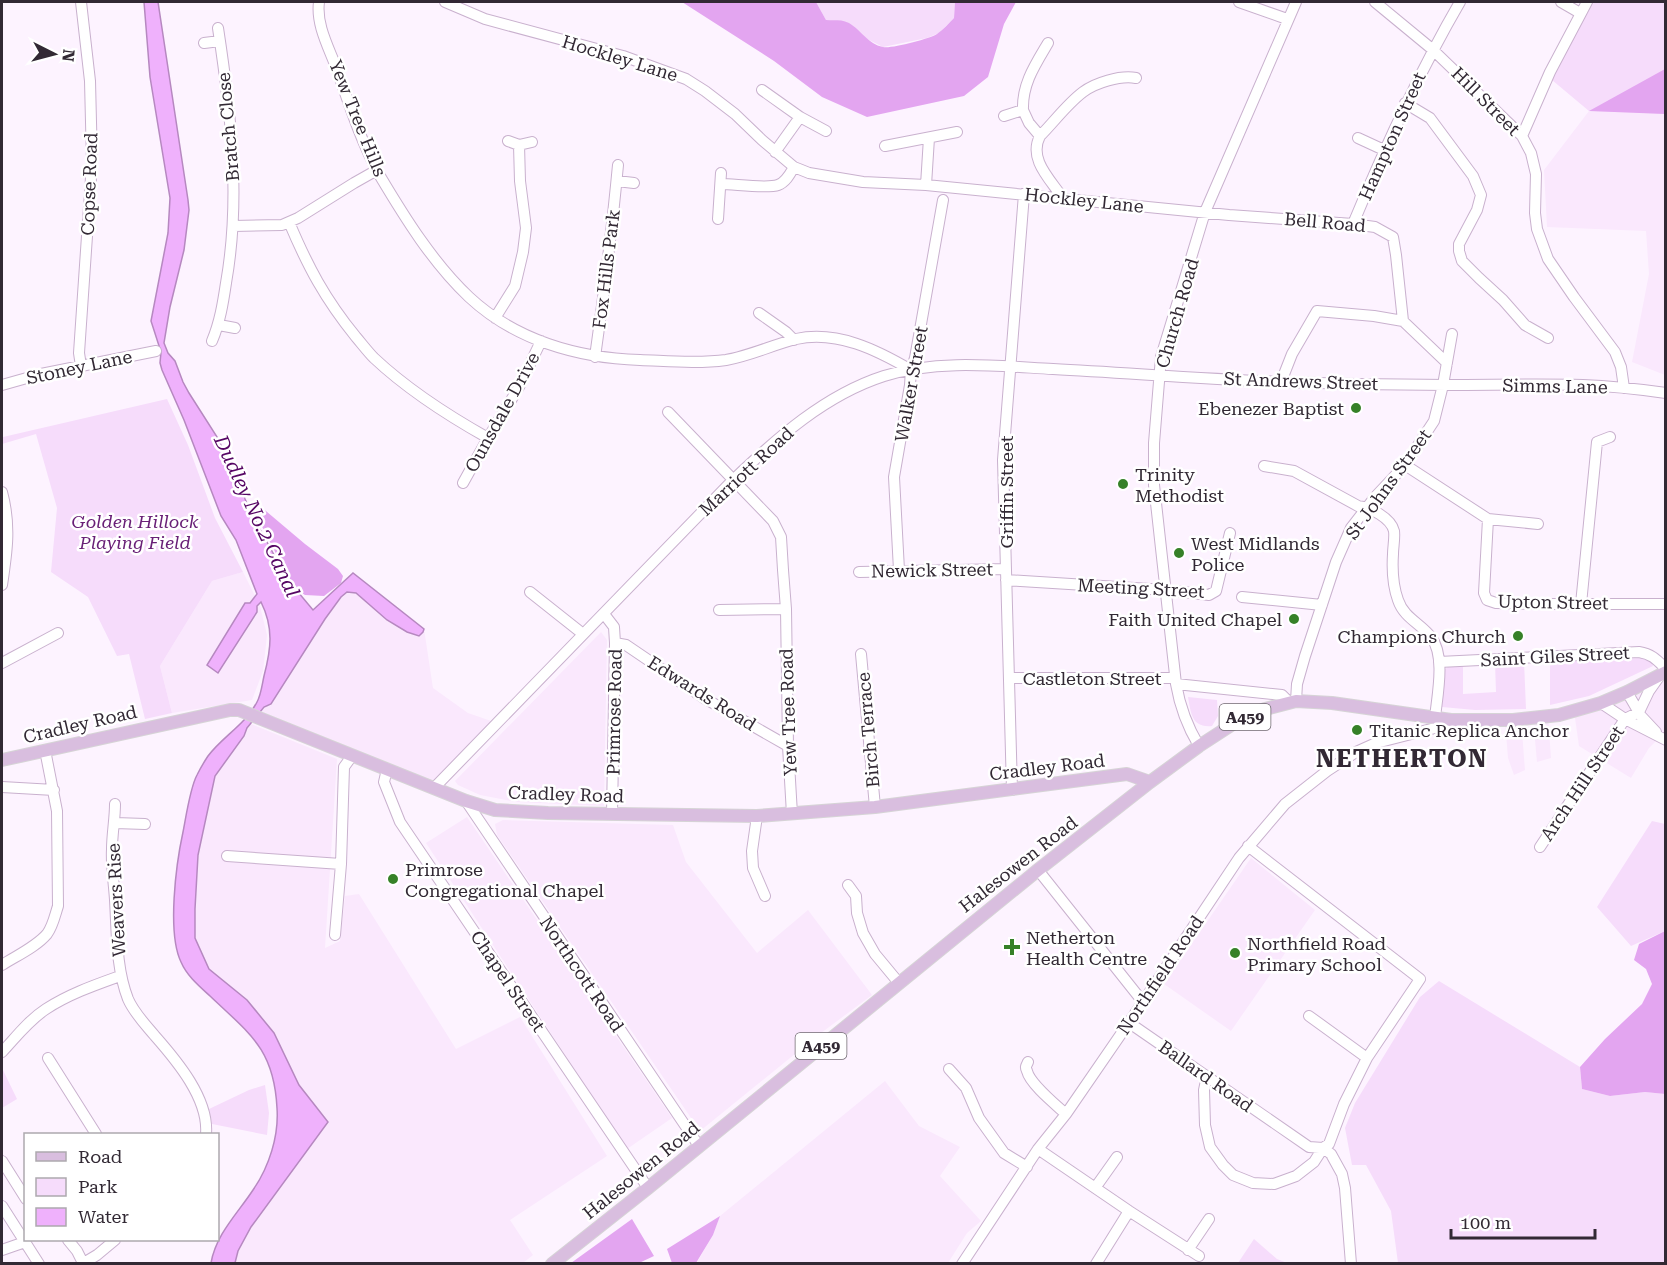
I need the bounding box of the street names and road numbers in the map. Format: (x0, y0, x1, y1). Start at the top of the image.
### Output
street label: Hockley Lane (560, 30, 681, 86)
street label: Yew Tree Hills (325, 57, 391, 179)
street label: Hill Street (1447, 62, 1525, 140)
street label: Hampton Street (1354, 68, 1430, 203)
street label: Bratch Close (213, 71, 243, 182)
street label: Copse Road (77, 132, 101, 236)
street label: Hockley Lane (1023, 183, 1145, 217)
street label: Fox Hills Park (588, 208, 624, 330)
street label: Bell Road (1283, 208, 1367, 236)
street label: Church Road (1151, 255, 1203, 370)
street label: Walker Street (890, 324, 932, 444)
street label: Stoney Lane (24, 346, 134, 388)
street label: Ounsdale Drive (460, 348, 544, 476)
street label: St Andrews Street (1223, 368, 1379, 394)
street label: Simms Lane (1502, 375, 1608, 397)
street label: Marriott Road (695, 422, 798, 520)
street label: St Johns Street (1341, 424, 1435, 543)
street label: Griffin Street (996, 435, 1017, 549)
street label: Newick Street (871, 558, 994, 582)
street label: Meeting Street (1077, 574, 1205, 602)
street label: Upton Street (1497, 591, 1609, 613)
street label: Saint Giles Street (1480, 642, 1630, 670)
street label: Yew Tree Road (775, 647, 801, 776)
street label: Primrose Road (602, 648, 626, 775)
street label: Edwards Road (644, 651, 760, 735)
street label: Castleton Street (1023, 668, 1162, 689)
street label: Birch Terrace (852, 671, 884, 789)
street label: Cradley Road (21, 701, 139, 747)
road number: A459 (1220, 704, 1270, 730)
street label: Arch Hill Street (1536, 721, 1628, 844)
street label: Cradley Road (988, 749, 1106, 784)
street label: Cradley Road (508, 781, 625, 807)
street label: Halesowen Road (955, 811, 1082, 917)
street label: Weavers Rise (103, 843, 129, 957)
street label: Northfield Road (1112, 911, 1208, 1038)
street label: Northcott Road (536, 912, 629, 1036)
street label: Chapel Street (466, 926, 550, 1036)
road number: A459 (796, 1033, 846, 1059)
street label: Ballard Road (1155, 1036, 1258, 1116)
street label: Halesowen Road (578, 1116, 704, 1223)

